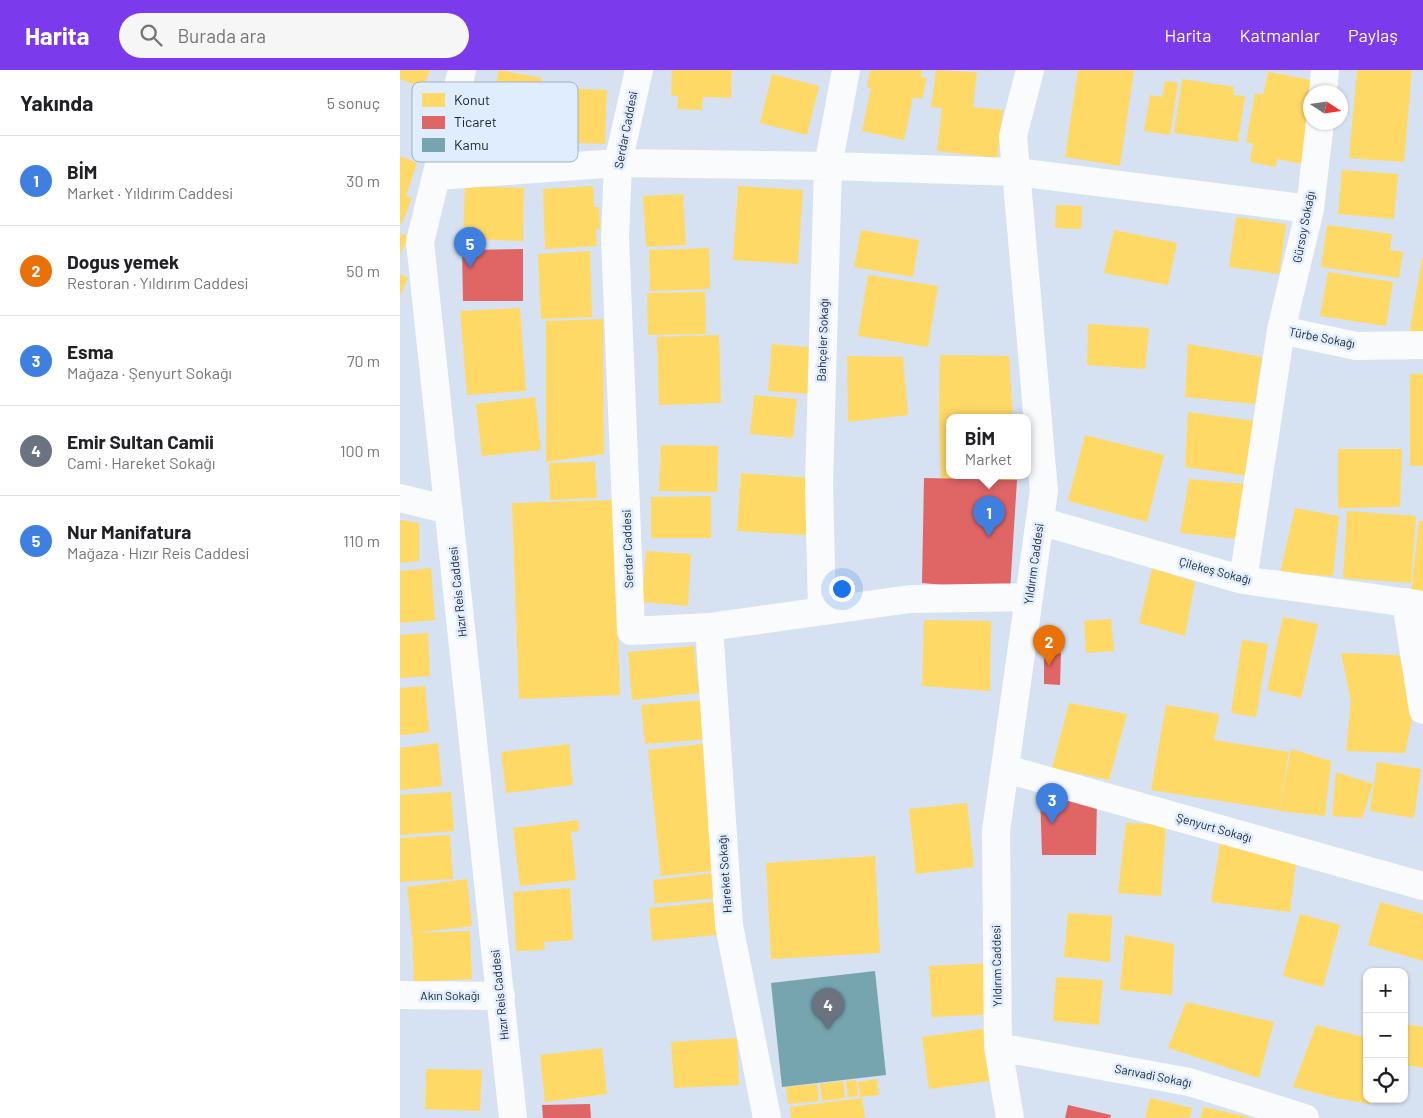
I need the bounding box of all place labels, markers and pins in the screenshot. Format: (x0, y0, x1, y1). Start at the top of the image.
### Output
pin: 5 (454, 227, 486, 268)
pin: 1 (973, 496, 1005, 537)
pin: 2 (1033, 625, 1065, 666)
pin: 3 (1036, 783, 1068, 824)
pin: 4 (812, 988, 844, 1029)

